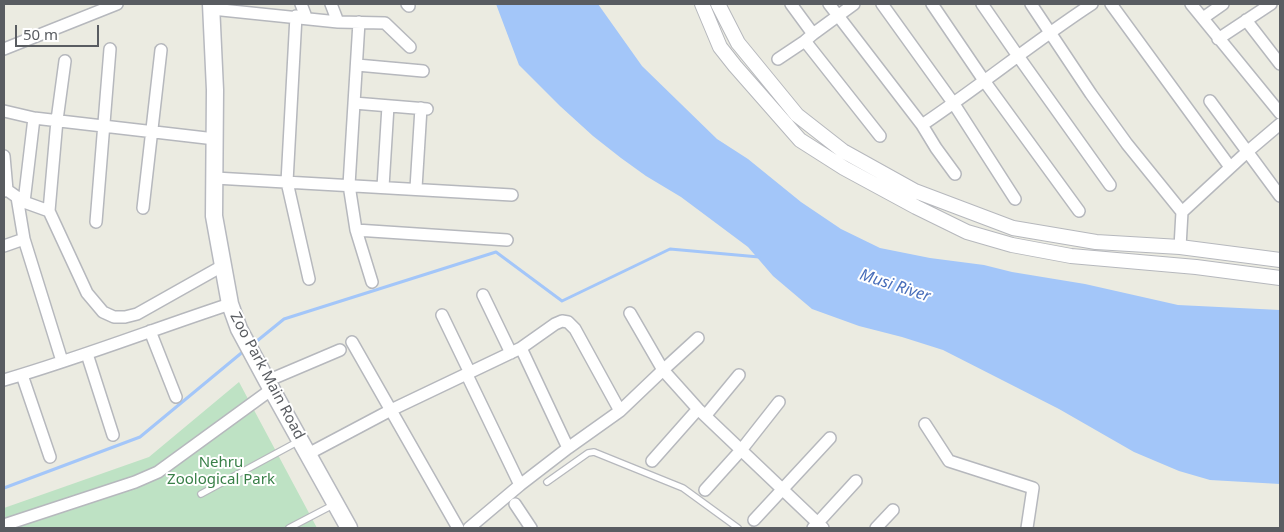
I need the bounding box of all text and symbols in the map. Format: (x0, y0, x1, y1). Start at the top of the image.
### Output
scale bar (18, 15, 101, 47)
text: 50 m (23, 24, 58, 44)
water label: Musi River (857, 266, 933, 306)
street label: Zoo Park Main Road (226, 309, 308, 443)
park label: Nehru Zoological Park (167, 454, 275, 489)

